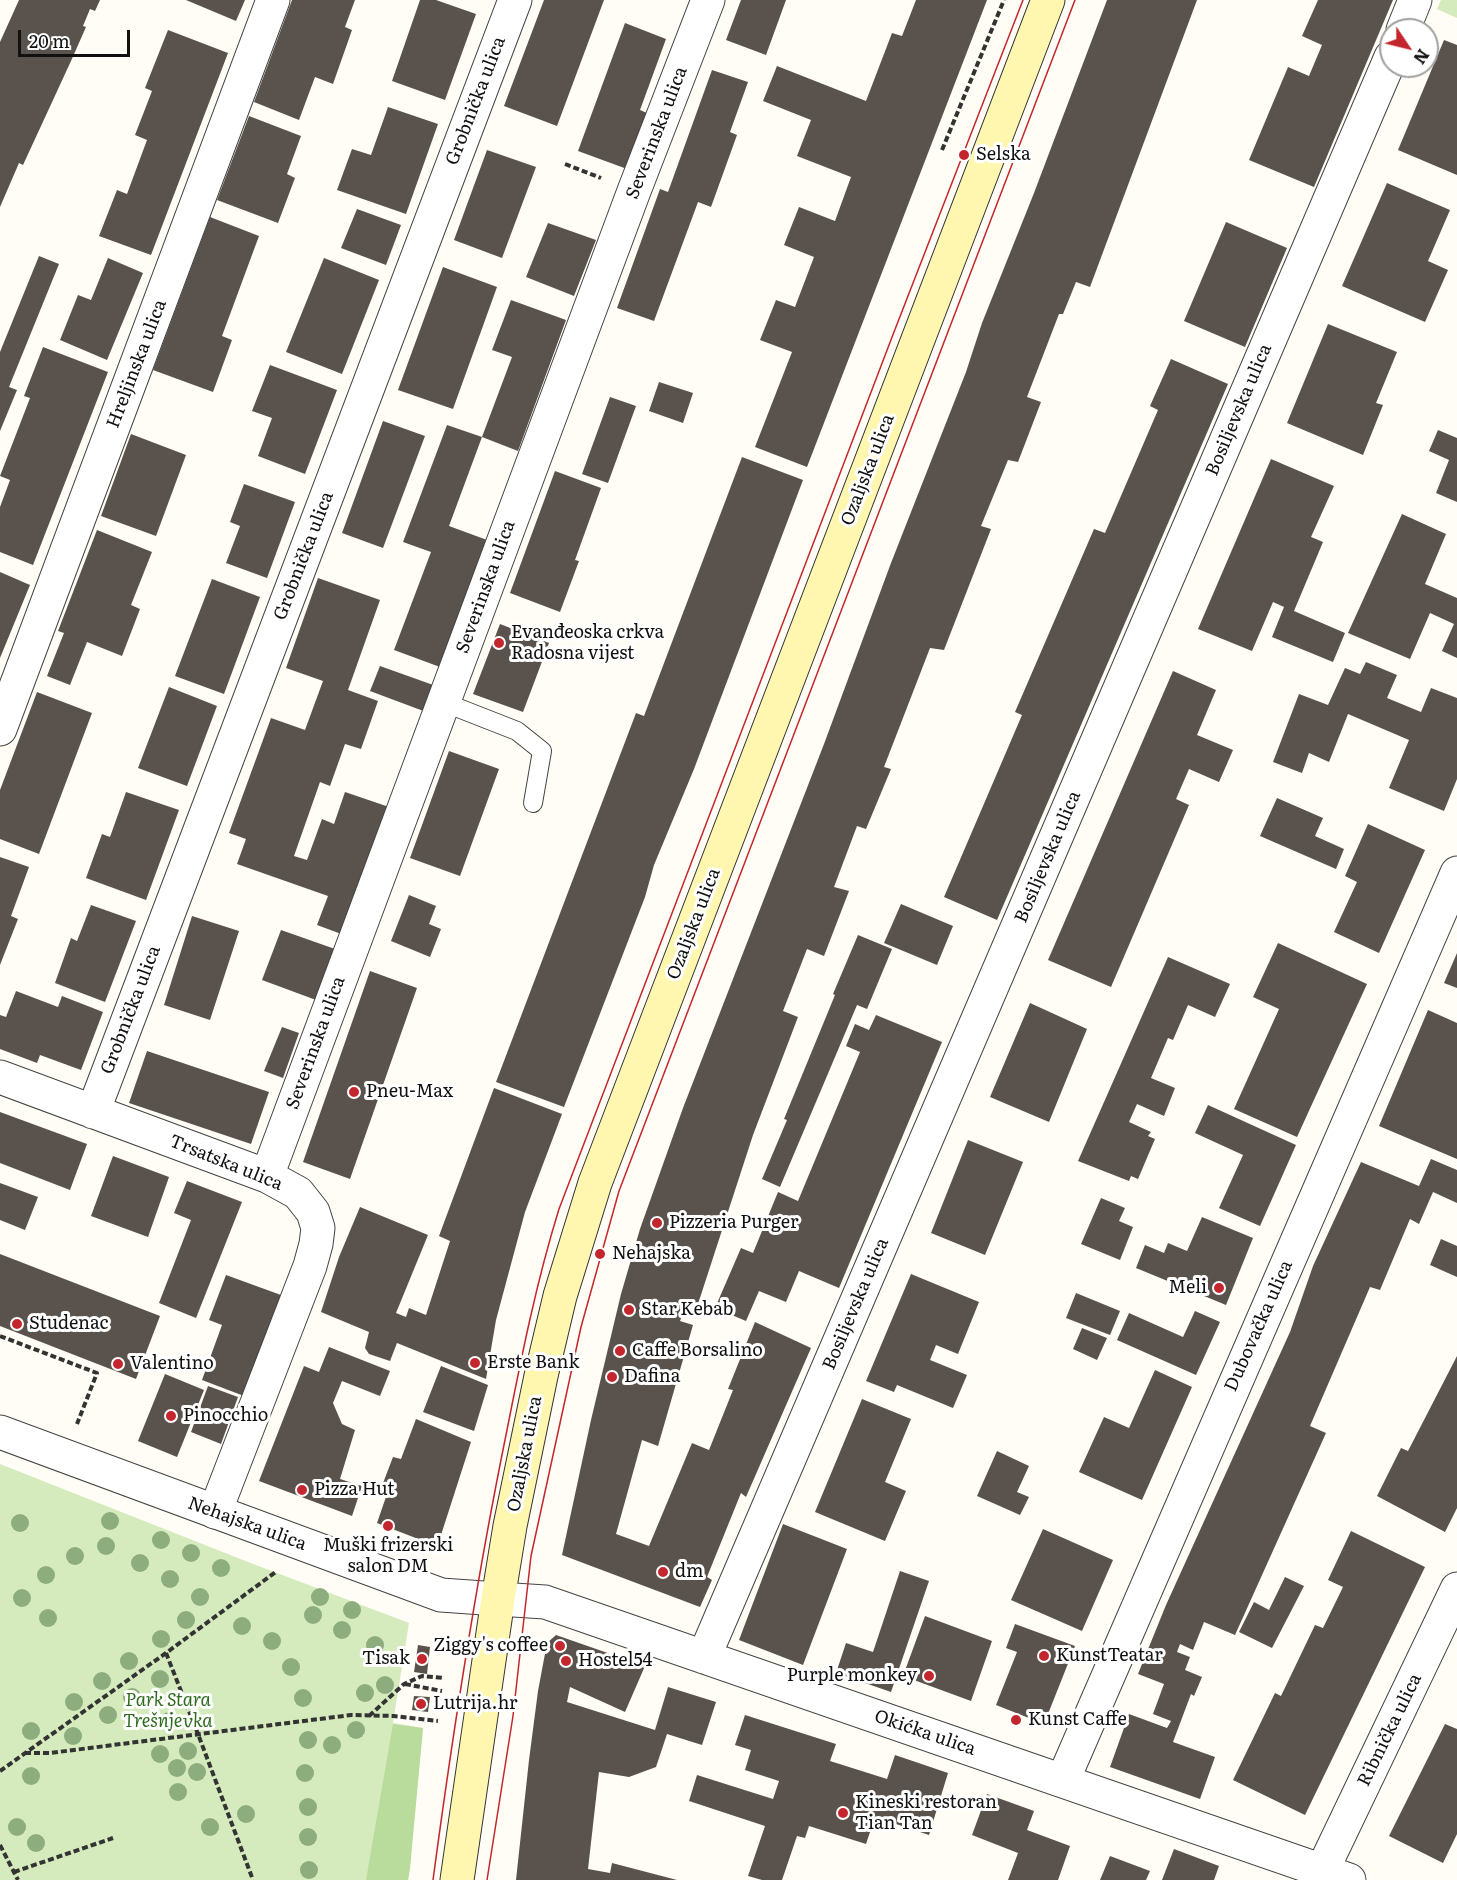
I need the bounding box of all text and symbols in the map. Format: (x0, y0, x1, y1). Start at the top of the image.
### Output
scale bar (21, 18, 134, 56)
north arrow (1379, 18, 1439, 78)
text: 20 m (29, 27, 70, 54)
street label: Grobnička ulica (442, 34, 510, 168)
text: N (1408, 45, 1436, 70)
street label: Severinska ulica (622, 64, 692, 202)
place label: Selska (976, 144, 1031, 166)
marker: Selska (957, 148, 971, 162)
street label: Hreljinska ulica (103, 297, 171, 431)
street label: Bosiljevska ulica (1201, 341, 1277, 479)
street label: Ozaljska ulica (837, 411, 899, 529)
street label: Grobnička ulica (270, 489, 338, 623)
street label: Severinska ulica (452, 518, 520, 656)
place label: Evanđeoska crkva Radosna vijest (511, 622, 664, 664)
marker: Evanđeoska crkva Radosna vijest (492, 636, 506, 650)
street label: Bosiljevska ulica (1010, 788, 1086, 926)
street label: Ozaljska ulica (663, 865, 725, 983)
street label: Grobnička ulica (97, 943, 165, 1077)
street label: Severinska ulica (282, 974, 350, 1112)
place label: Pneu-Max (366, 1081, 453, 1103)
marker: Pneu-Max (347, 1085, 361, 1099)
street label: Trsatska ulica (166, 1130, 286, 1196)
place label: Pizzeria Purger (669, 1212, 798, 1234)
marker: Pizzeria Purger (650, 1216, 664, 1230)
street label: Bosiljevska ulica (818, 1235, 894, 1373)
place label: Nehajska (612, 1243, 691, 1265)
marker: Nehajska (593, 1247, 607, 1261)
street label: Dubovačka ulica (1220, 1257, 1298, 1395)
place label: Meli (1168, 1277, 1207, 1299)
marker: Meli (1212, 1281, 1226, 1295)
place label: Star Kebab (641, 1299, 733, 1321)
marker: Star Kebab (622, 1303, 636, 1317)
place label: Studenac (29, 1313, 109, 1335)
marker: Studenac (10, 1317, 24, 1331)
place label: Caffe Borsalino (632, 1340, 763, 1362)
marker: Caffe Borsalino (613, 1344, 627, 1358)
place label: Erste Bank (487, 1352, 579, 1374)
place label: Valentino (130, 1353, 214, 1375)
marker: Erste Bank (468, 1356, 482, 1370)
marker: Valentino (111, 1357, 125, 1371)
place label: Dafina (624, 1366, 680, 1388)
marker: Dafina (605, 1370, 619, 1384)
street label: Ozaljska ulica (503, 1394, 547, 1514)
place label: Pinocchio (183, 1405, 268, 1427)
marker: Pinocchio (164, 1409, 178, 1423)
place label: Pizza Hut (314, 1479, 395, 1501)
marker: Pizza Hut (295, 1483, 309, 1497)
street label: Nehajska ulica (185, 1493, 309, 1555)
marker: Muški frizerski salon DM (381, 1519, 395, 1533)
place label: Muški frizerski salon DM (323, 1535, 453, 1578)
place label: dm (675, 1561, 703, 1583)
marker: dm (656, 1565, 670, 1579)
place label: Ziggy's coffee (433, 1635, 548, 1657)
marker: Ziggy's coffee (553, 1639, 567, 1653)
place label: KunstTeatar (1056, 1645, 1163, 1667)
place label: Tisak (362, 1648, 410, 1670)
marker: KunstTeatar (1037, 1649, 1051, 1663)
place label: Hostel54 (578, 1650, 653, 1672)
marker: Tisak (415, 1652, 429, 1666)
marker: Hostel54 (559, 1654, 573, 1668)
place label: Purple monkey (787, 1665, 917, 1687)
marker: Purple monkey (922, 1669, 936, 1683)
street label: Ribnička ulica (1353, 1670, 1427, 1790)
park label: Park Stara Trešnjevka (123, 1690, 213, 1732)
place label: Lutrija.hr (433, 1693, 518, 1715)
marker: Lutrija.hr (414, 1697, 428, 1711)
street label: Okićka ulica (872, 1706, 978, 1760)
place label: Kunst Caffe (1028, 1709, 1127, 1731)
marker: Kunst Caffe (1009, 1713, 1023, 1727)
place label: Kineski restoran Tian Tan (855, 1792, 997, 1834)
marker: Kineski restoran Tian Tan (836, 1806, 850, 1820)

